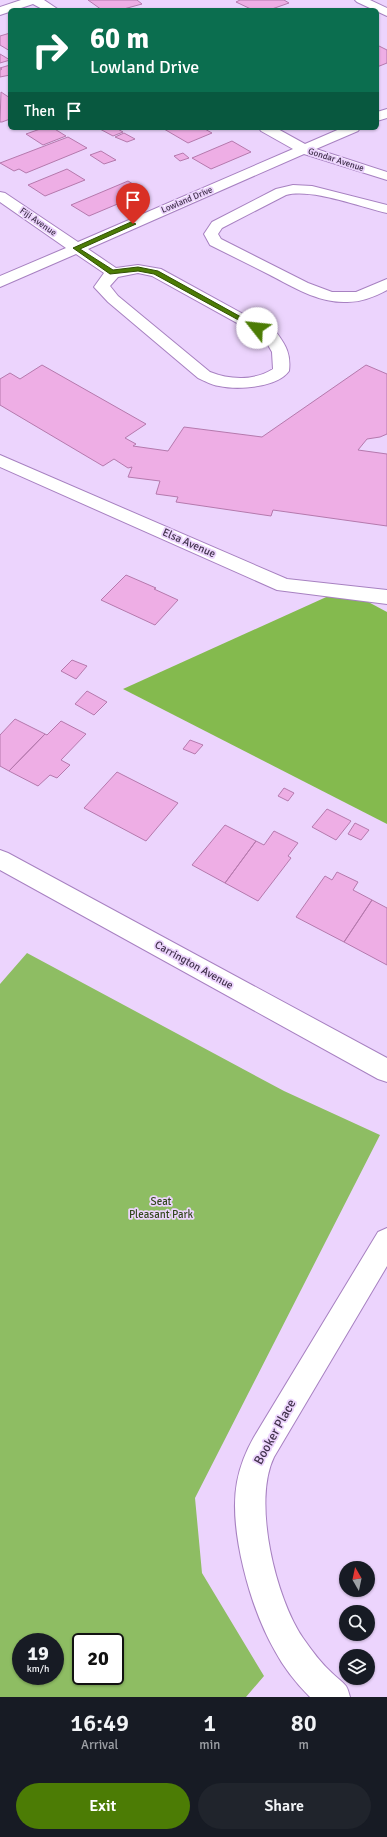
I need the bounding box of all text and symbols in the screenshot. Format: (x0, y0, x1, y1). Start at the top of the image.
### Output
text: 60 m (90, 22, 149, 56)
icon: right (24, 24, 76, 76)
text: Lowland Drive (90, 56, 199, 78)
icon: arrive (63, 100, 85, 122)
text: Then (24, 102, 55, 120)
street label: Gondar Avenue (307, 146, 366, 174)
pin (116, 183, 150, 224)
street label: Lowland Drive (160, 184, 215, 216)
icon: arrive (122, 189, 144, 211)
street label: Fiji Avenue (18, 205, 59, 239)
position arrow (236, 307, 278, 349)
street label: Elsa Avenue (160, 526, 218, 560)
street label: Carrington Avenue (153, 938, 235, 992)
park label: Seat Pleasant Park (129, 1195, 194, 1221)
street label: Booker Place (251, 1397, 299, 1467)
north arrow (339, 1561, 375, 1597)
map controls (339, 1561, 375, 1685)
button: search (339, 1605, 375, 1641)
speed limit sign: 20 (72, 1633, 124, 1685)
text: 19 (27, 1641, 49, 1666)
button: layers (339, 1649, 375, 1685)
text: km/h (27, 1663, 49, 1675)
text: 16:49 (70, 1708, 129, 1738)
text: 1 (203, 1708, 216, 1738)
text: 80 (291, 1708, 317, 1738)
text: Arrival (81, 1737, 118, 1753)
text: min (199, 1737, 220, 1753)
text: m (298, 1737, 309, 1753)
button: Exit (16, 1783, 190, 1829)
button: Share (198, 1783, 371, 1829)

